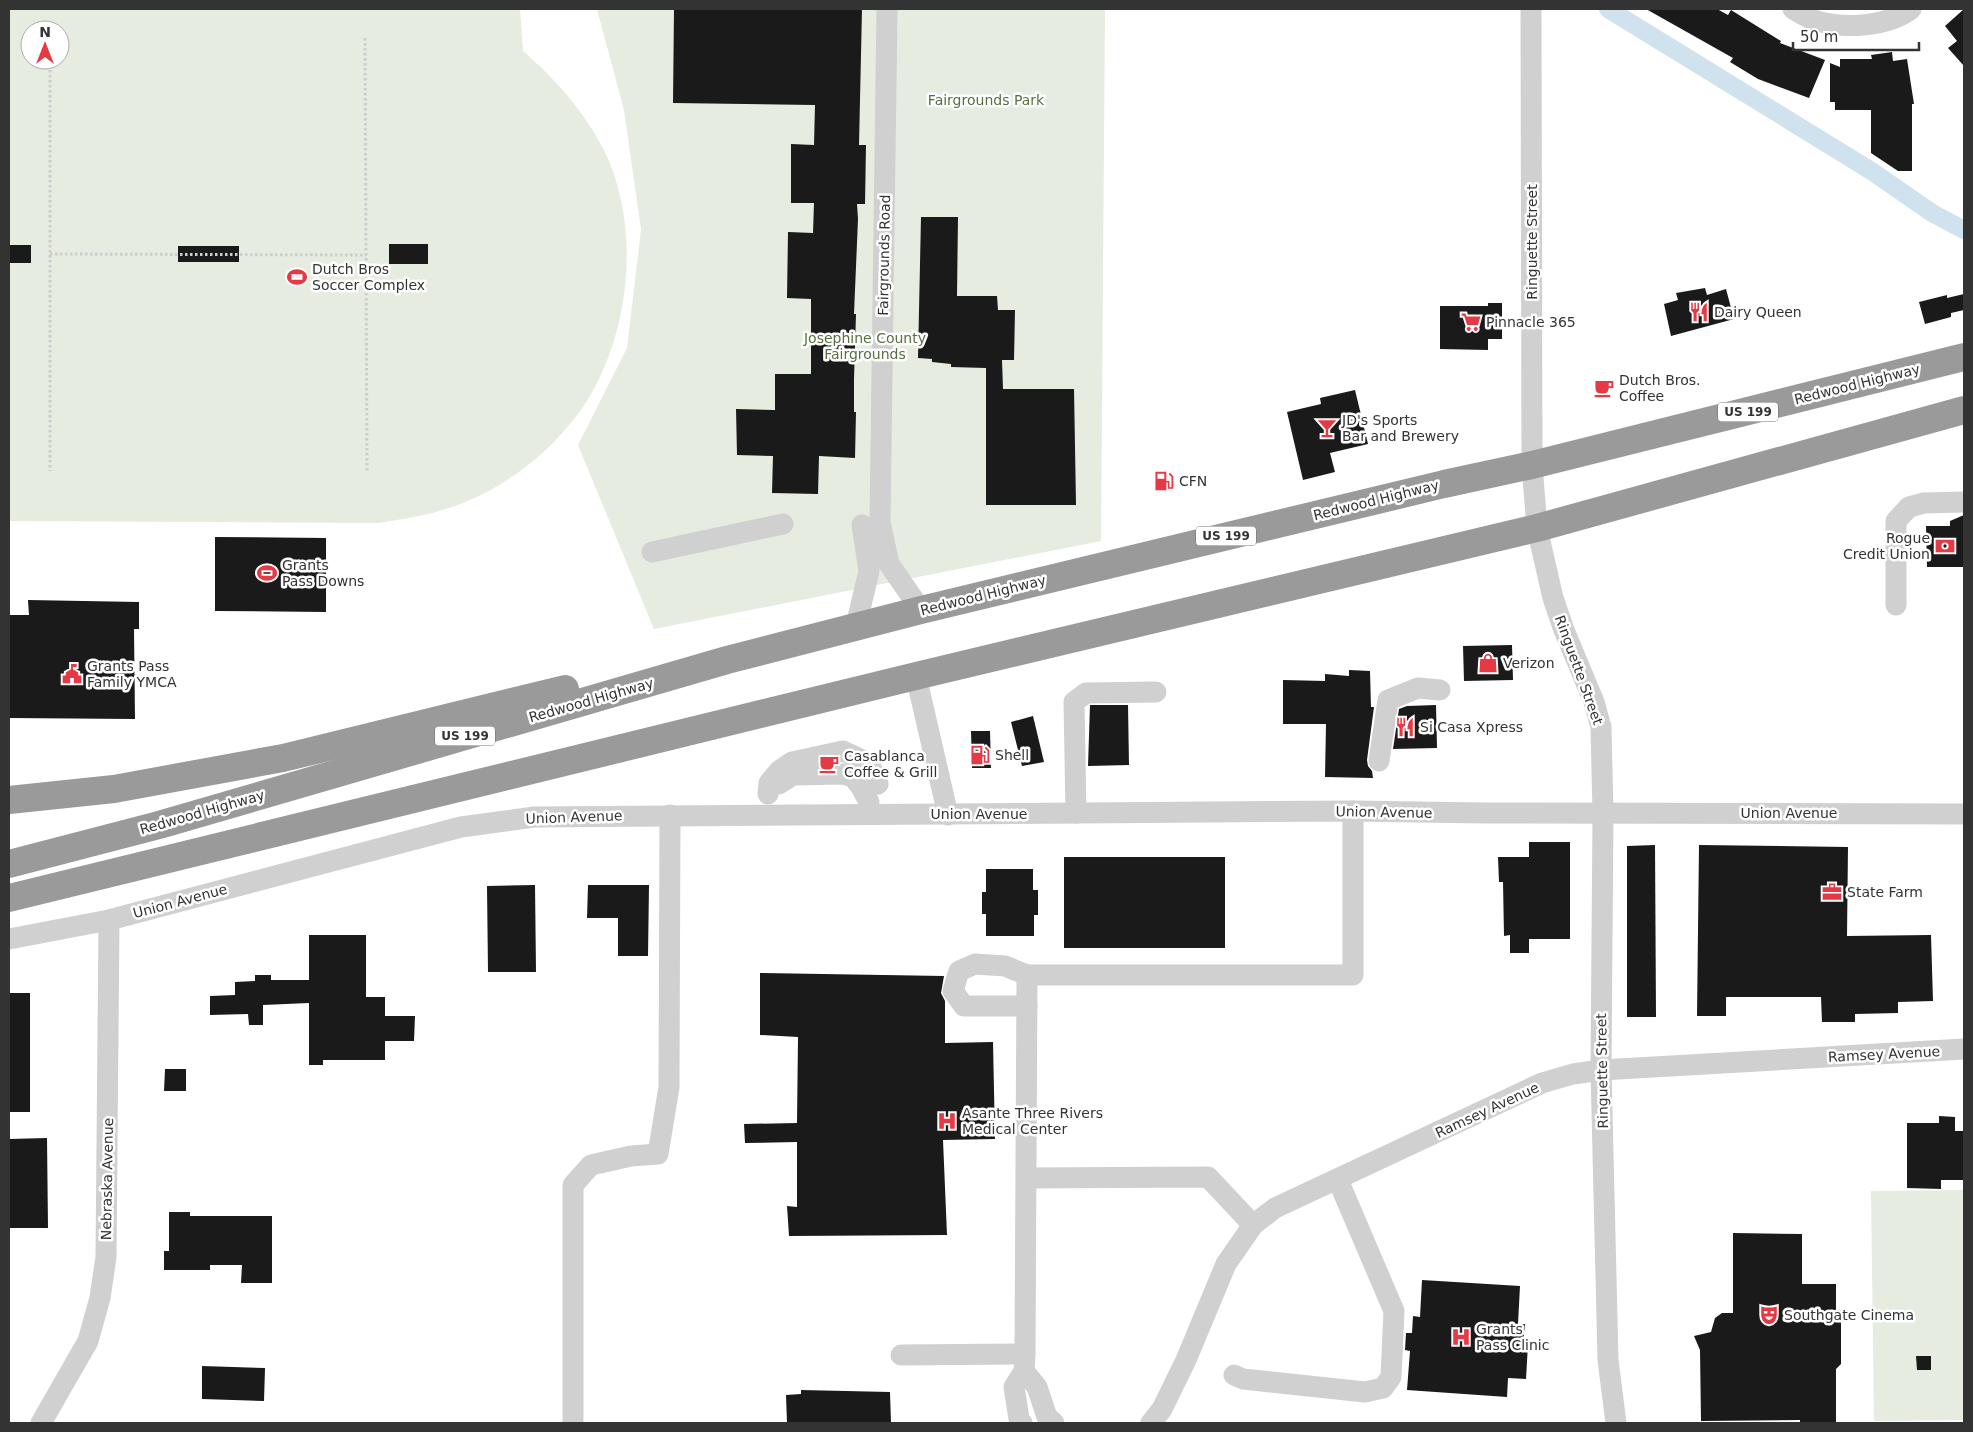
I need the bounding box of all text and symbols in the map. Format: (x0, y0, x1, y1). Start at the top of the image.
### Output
north arrow (20, 20, 70, 70)
scale bar (1793, 20, 1919, 52)
text: N (39, 24, 51, 40)
text: 50 m (1800, 28, 1838, 46)
park label: Fairgrounds Park (928, 92, 1045, 108)
street label: Ringuette Street (1524, 184, 1540, 300)
street label: Fairgrounds Road (875, 194, 893, 316)
place label: Dutch Bros Soccer Complex (312, 261, 425, 293)
sports icon: Dutch Bros Soccer Complex (286, 266, 308, 288)
restaurant icon: Dairy Queen (1688, 301, 1710, 323)
place label: Dairy Queen (1714, 304, 1802, 320)
supermarket icon: Pinnacle 365 (1460, 311, 1482, 333)
place label: Pinnacle 365 (1486, 314, 1576, 330)
park label: Josephine County Fairgrounds (803, 330, 926, 362)
street label: Redwood Highway (1792, 361, 1922, 407)
place label: Dutch Bros. Coffee (1619, 372, 1701, 404)
cafe icon: Dutch Bros. Coffee (1593, 377, 1615, 399)
road number: US 199 (1718, 402, 1778, 422)
place label: JD's Sports Bar and Brewery (1341, 412, 1459, 444)
bar icon: JD's Sports Bar and Brewery (1316, 417, 1338, 439)
fuel station icon: CFN (1153, 470, 1175, 492)
place label: CFN (1179, 473, 1207, 489)
street label: Redwood Highway (1311, 477, 1441, 523)
road number: US 199 (1196, 526, 1256, 546)
place label: Rogue Credit Union (1843, 530, 1930, 562)
bank icon: Rogue Credit Union (1934, 535, 1956, 557)
place label: Grants Pass Downs (282, 557, 364, 589)
sports icon: Grants Pass Downs (256, 562, 278, 584)
street label: Redwood Highway (918, 572, 1048, 618)
street label: Ringuette Street (1552, 613, 1606, 727)
shop icon: Verizon (1477, 652, 1499, 674)
place label: Verizon (1503, 655, 1555, 671)
place label: Grants Pass Family YMCA (87, 658, 177, 690)
public building icon: Grants Pass Family YMCA (61, 663, 83, 685)
street label: Redwood Highway (527, 675, 655, 725)
restaurant icon: Si Casa Xpress (1394, 716, 1416, 738)
place label: Si Casa Xpress (1420, 719, 1523, 735)
road number: US 199 (435, 726, 495, 746)
fuel station icon: Shell (969, 744, 991, 766)
place label: Shell (995, 747, 1029, 763)
place label: Casablanca Coffee & Grill (844, 748, 937, 780)
cafe icon: Casablanca Coffee & Grill (818, 753, 840, 775)
street label: Redwood Highway (138, 787, 266, 837)
street label: Union Avenue (1335, 803, 1433, 821)
street label: Union Avenue (1741, 805, 1837, 821)
street label: Union Avenue (931, 806, 1027, 822)
street label: Union Avenue (525, 807, 623, 827)
street label: Union Avenue (131, 881, 229, 921)
office icon: State Farm (1821, 881, 1843, 903)
place label: State Farm (1847, 884, 1923, 900)
street label: Ringuette Street (1593, 1013, 1611, 1129)
street label: Ramsey Avenue (1828, 1043, 1940, 1065)
street label: Ramsey Avenue (1433, 1079, 1541, 1141)
place label: Asante Three Rivers Medical Center (962, 1105, 1103, 1137)
hospital icon: Asante Three Rivers Medical Center (936, 1110, 958, 1132)
street label: Nebraska Avenue (98, 1118, 116, 1240)
theatre icon: Southgate Cinema (1758, 1304, 1780, 1326)
place label: Southgate Cinema (1784, 1307, 1914, 1323)
place label: Grants Pass Clinic (1476, 1321, 1549, 1353)
hospital icon: Grants Pass Clinic (1450, 1326, 1472, 1348)

